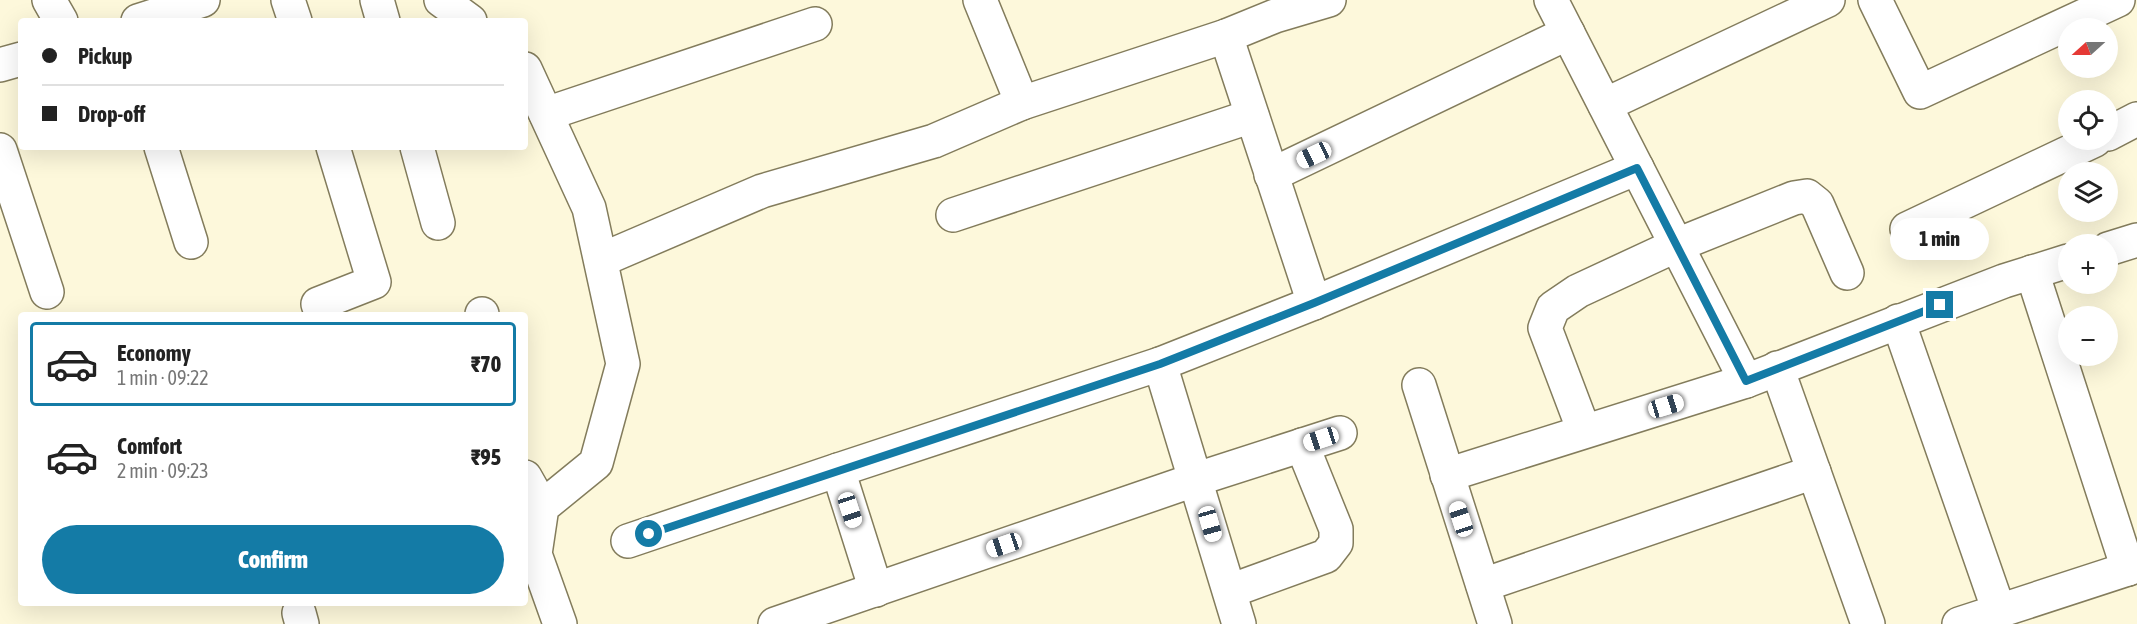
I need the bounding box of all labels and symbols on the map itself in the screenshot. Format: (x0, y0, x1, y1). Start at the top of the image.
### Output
north arrow (2058, 18, 2118, 78)
car (1294, 139, 1334, 171)
callout: 1 min (1890, 218, 1990, 260)
route end (1926, 291, 1953, 318)
car (1646, 392, 1686, 420)
car (1301, 425, 1341, 453)
car (836, 490, 864, 530)
car (1447, 499, 1475, 539)
car (1196, 504, 1224, 544)
route start (635, 520, 662, 547)
car (984, 531, 1024, 559)

